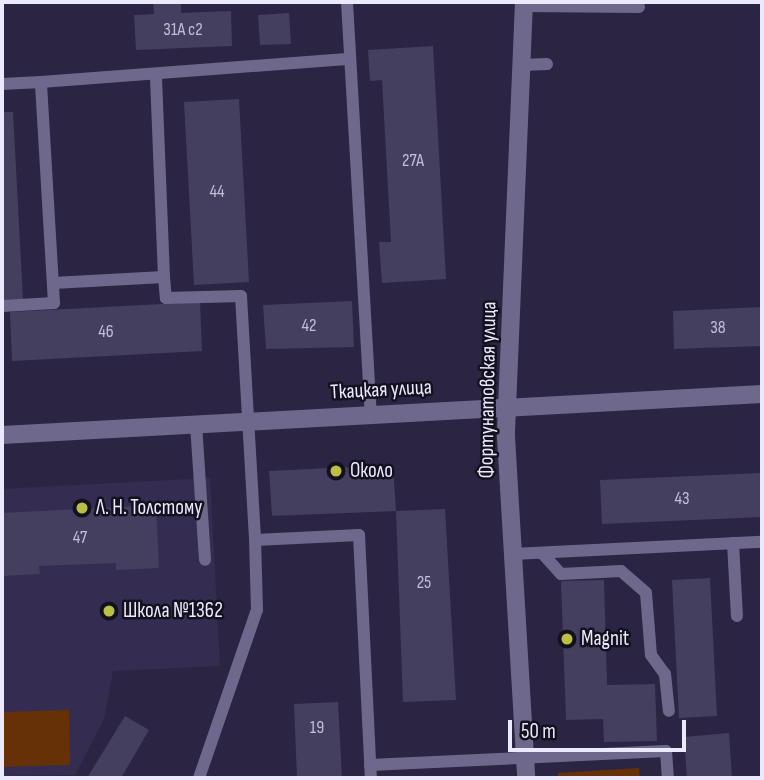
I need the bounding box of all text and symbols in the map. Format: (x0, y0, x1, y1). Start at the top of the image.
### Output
house number: 31А с2 (163, 19, 203, 41)
house number: 27А (402, 150, 424, 172)
house number: 44 (209, 181, 225, 203)
street label: Фортунатовская улица (474, 301, 502, 479)
house number: 42 (301, 315, 317, 337)
house number: 38 (710, 317, 726, 339)
house number: 46 (98, 321, 114, 343)
street label: Ткацкая улица (330, 375, 432, 405)
place label: Около (350, 458, 393, 484)
marker: Около (328, 463, 344, 479)
house number: 43 (674, 488, 690, 510)
place label: Л. Н. Толстому (96, 495, 202, 521)
marker: Л. Н. Толстому (74, 500, 90, 516)
house number: 47 (73, 527, 87, 549)
house number: 25 (417, 572, 431, 594)
place label: Школа №1362 (123, 598, 223, 624)
marker: Школа №1362 (101, 603, 117, 619)
place label: Magnit (581, 626, 629, 652)
marker: Magnit (559, 631, 575, 647)
scale bar (512, 706, 690, 750)
house number: 19 (310, 717, 324, 739)
text: 50 m (521, 719, 556, 744)

